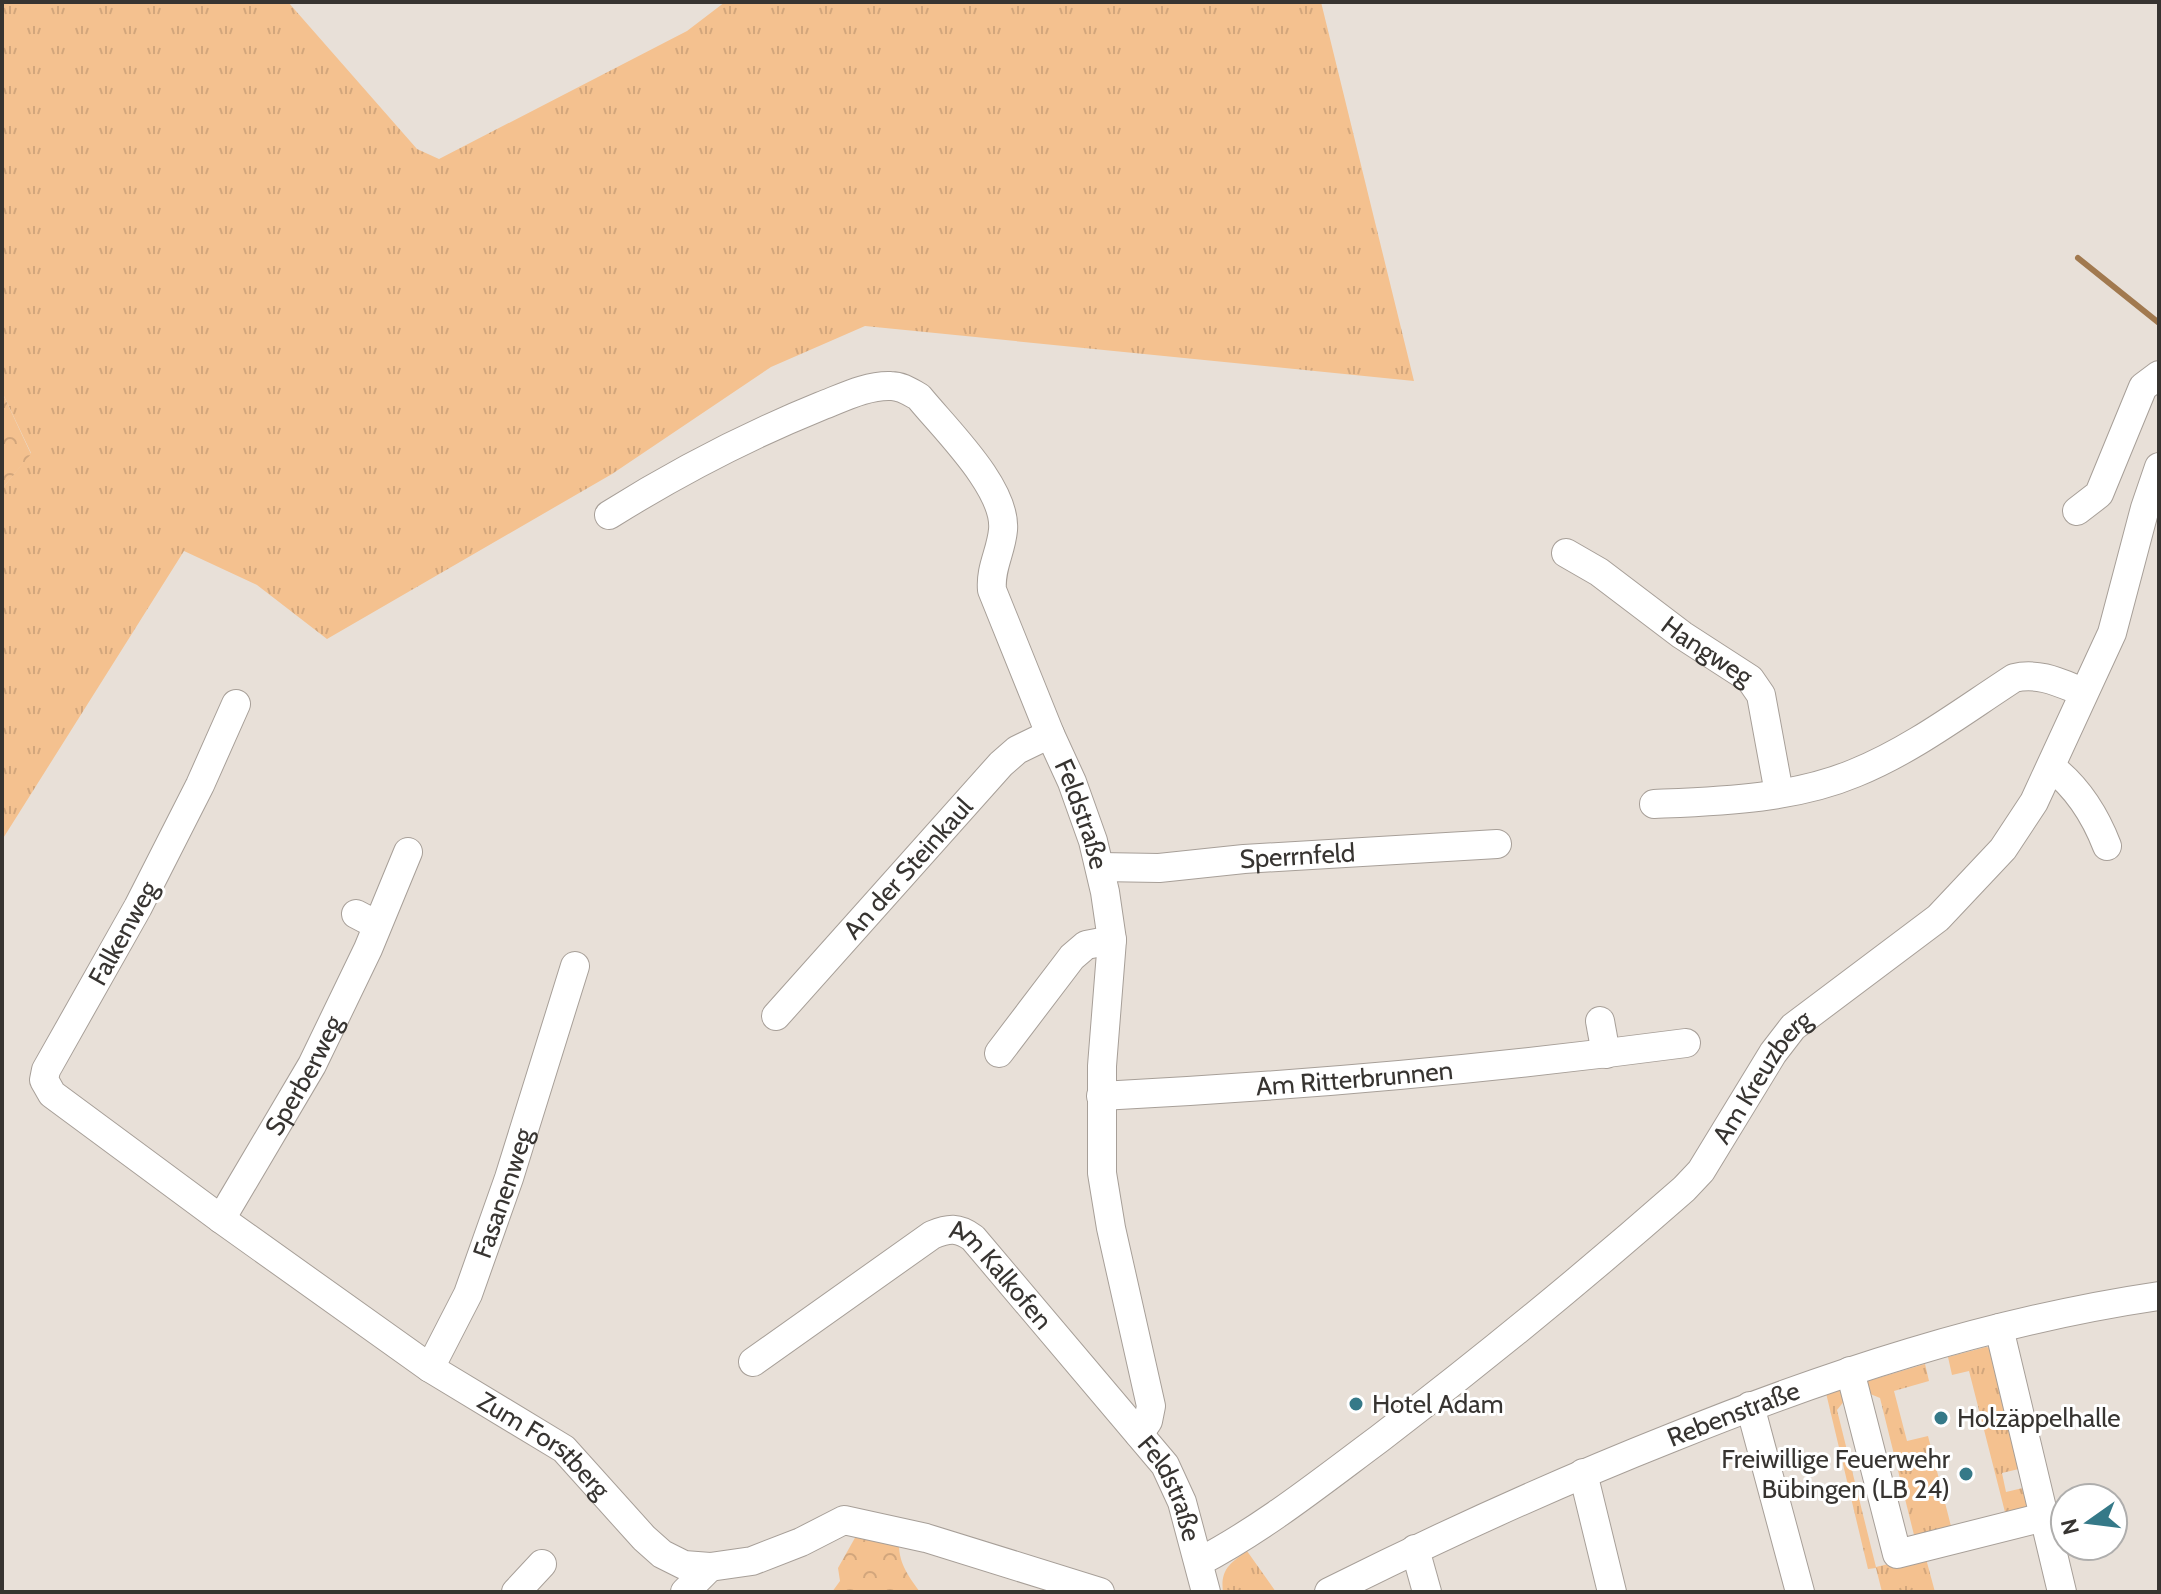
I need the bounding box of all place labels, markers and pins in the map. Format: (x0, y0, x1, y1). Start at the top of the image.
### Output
place label: Hotel Adam (1372, 1388, 1504, 1420)
marker: Hotel Adam (1347, 1395, 1365, 1413)
place label: Holzäppelhalle (1957, 1402, 2121, 1434)
marker: Holzäppelhalle (1932, 1409, 1950, 1427)
place label: Freiwillige Feuerwehr Bübingen (LB 24) (1721, 1443, 1951, 1505)
marker: Freiwillige Feuerwehr Bübingen (LB 24) (1957, 1465, 1975, 1483)

